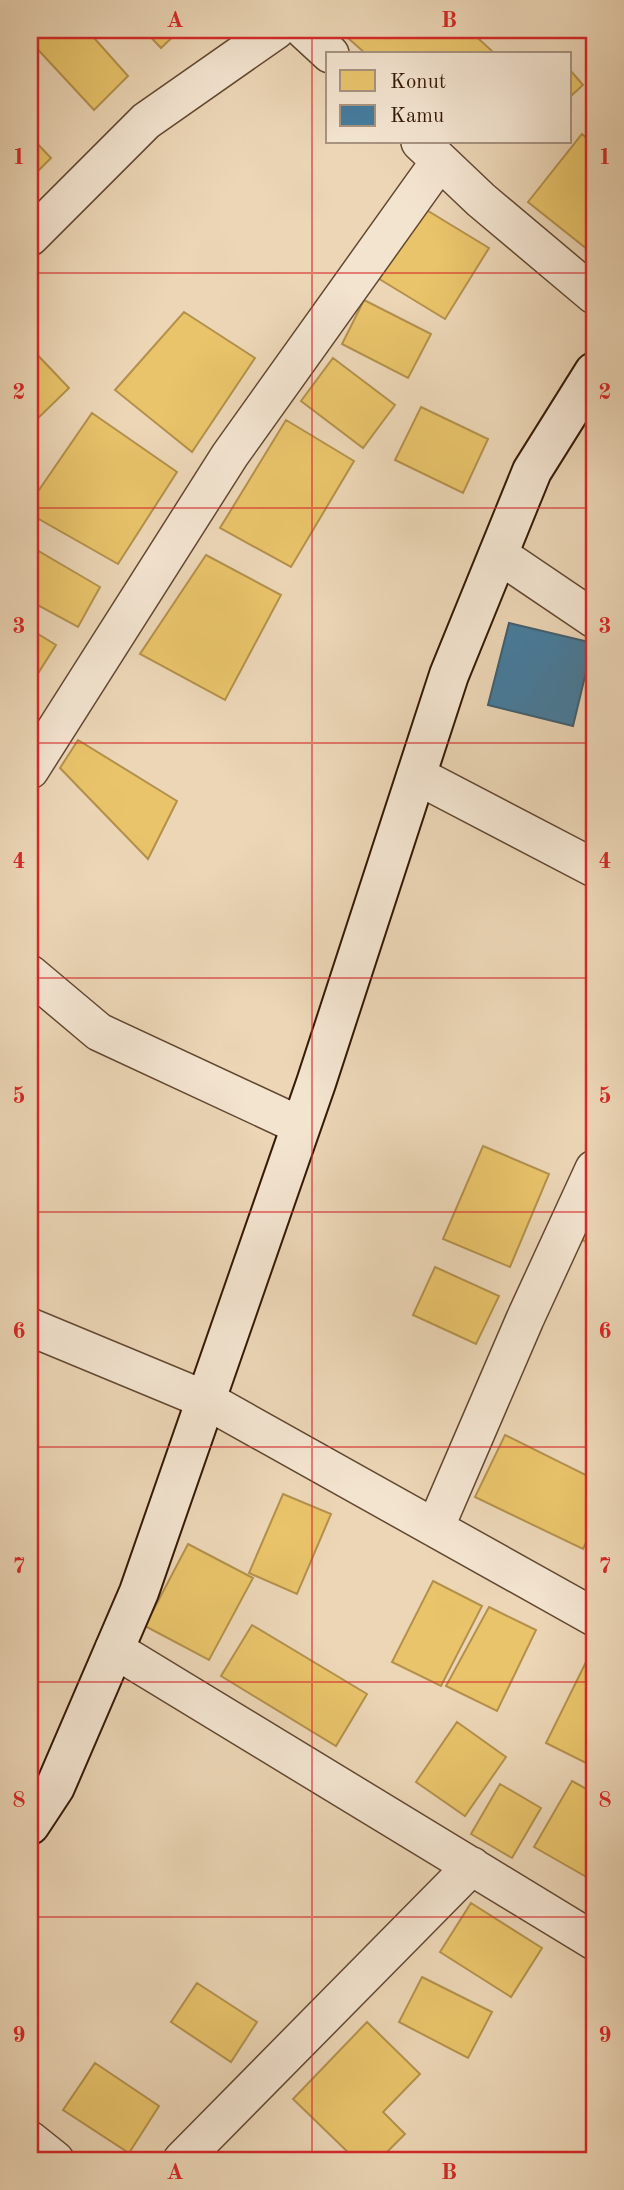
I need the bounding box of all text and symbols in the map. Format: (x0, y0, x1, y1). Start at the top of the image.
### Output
text: A (166, 9, 184, 32)
text: B (441, 9, 457, 32)
legend (326, 52, 572, 144)
text: Konut (390, 72, 446, 93)
text: Kamu (390, 106, 444, 127)
text: 1 (12, 146, 26, 169)
text: 1 (598, 146, 612, 169)
text: 2 (12, 381, 26, 404)
text: 2 (598, 381, 612, 404)
text: 3 (12, 615, 26, 638)
text: 3 (598, 615, 612, 638)
text: 4 (12, 850, 26, 873)
text: 4 (598, 850, 612, 873)
text: 5 (12, 1085, 26, 1108)
text: 5 (598, 1085, 612, 1108)
text: 6 (12, 1320, 26, 1343)
text: 6 (598, 1320, 612, 1343)
text: 7 (12, 1555, 26, 1578)
text: 7 (598, 1555, 612, 1578)
text: 8 (12, 1789, 26, 1812)
text: 8 (598, 1789, 612, 1812)
text: 9 (12, 2024, 26, 2047)
text: 9 (598, 2024, 612, 2047)
text: A (166, 2161, 184, 2184)
text: B (441, 2161, 457, 2184)

